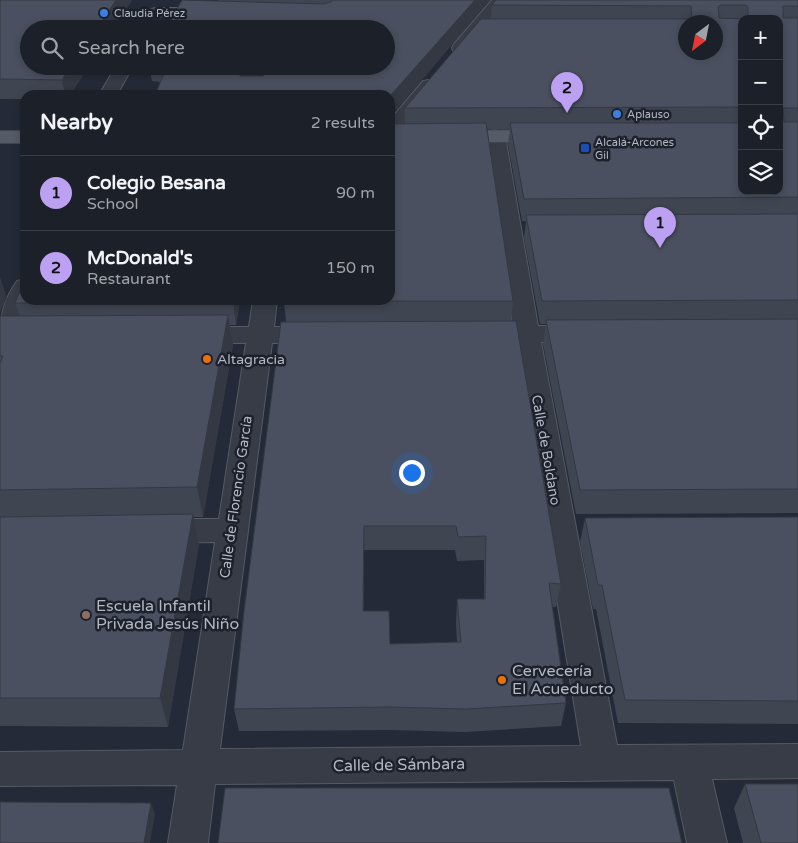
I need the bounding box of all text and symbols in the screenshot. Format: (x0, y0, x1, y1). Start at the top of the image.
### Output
marker: Claudia Pérez (98, 7, 110, 19)
place label: Claudia Pérez (114, 7, 186, 20)
north arrow (678, 15, 723, 60)
map controls (738, 15, 783, 195)
button: + (738, 15, 783, 60)
search box (20, 20, 395, 75)
icon: search (38, 34, 66, 62)
text: Search here (78, 37, 185, 59)
button: − (738, 60, 783, 105)
pin: 2 (551, 72, 583, 113)
button: locate (738, 105, 783, 150)
marker: Aplauso (611, 108, 623, 120)
place label: Aplauso (627, 108, 670, 121)
text: Nearby (40, 110, 113, 135)
text: 2 results (311, 113, 375, 133)
place label: Alcalá-Arcones Gil (595, 136, 674, 162)
marker: Alcalá-Arcones Gil (579, 142, 591, 154)
button: layers (738, 150, 783, 195)
text: Colegio Besana (87, 172, 226, 194)
text: 1 (51, 183, 61, 203)
text: 90 m (336, 183, 375, 203)
text: School (87, 194, 139, 214)
pin: 1 (644, 207, 676, 248)
text: McDonald's (87, 247, 193, 269)
text: 2 (51, 258, 61, 278)
text: 150 m (326, 258, 375, 278)
text: Restaurant (87, 269, 171, 289)
place label: Altagracia (217, 351, 285, 368)
marker: Altagracia (201, 353, 213, 365)
street label: Calle de Boldano (528, 393, 564, 507)
street label: Calle de Florencio García (216, 415, 256, 579)
your location (399, 460, 425, 486)
place label: Escuela Infantil Privada Jesús Niño (96, 596, 239, 634)
marker: Escuela Infantil Privada Jesús Niño (80, 609, 92, 621)
place label: Cervecería El Acueducto (512, 661, 614, 699)
marker: Cervecería El Acueducto (496, 674, 508, 686)
street label: Calle de Sámbara (333, 754, 465, 776)

